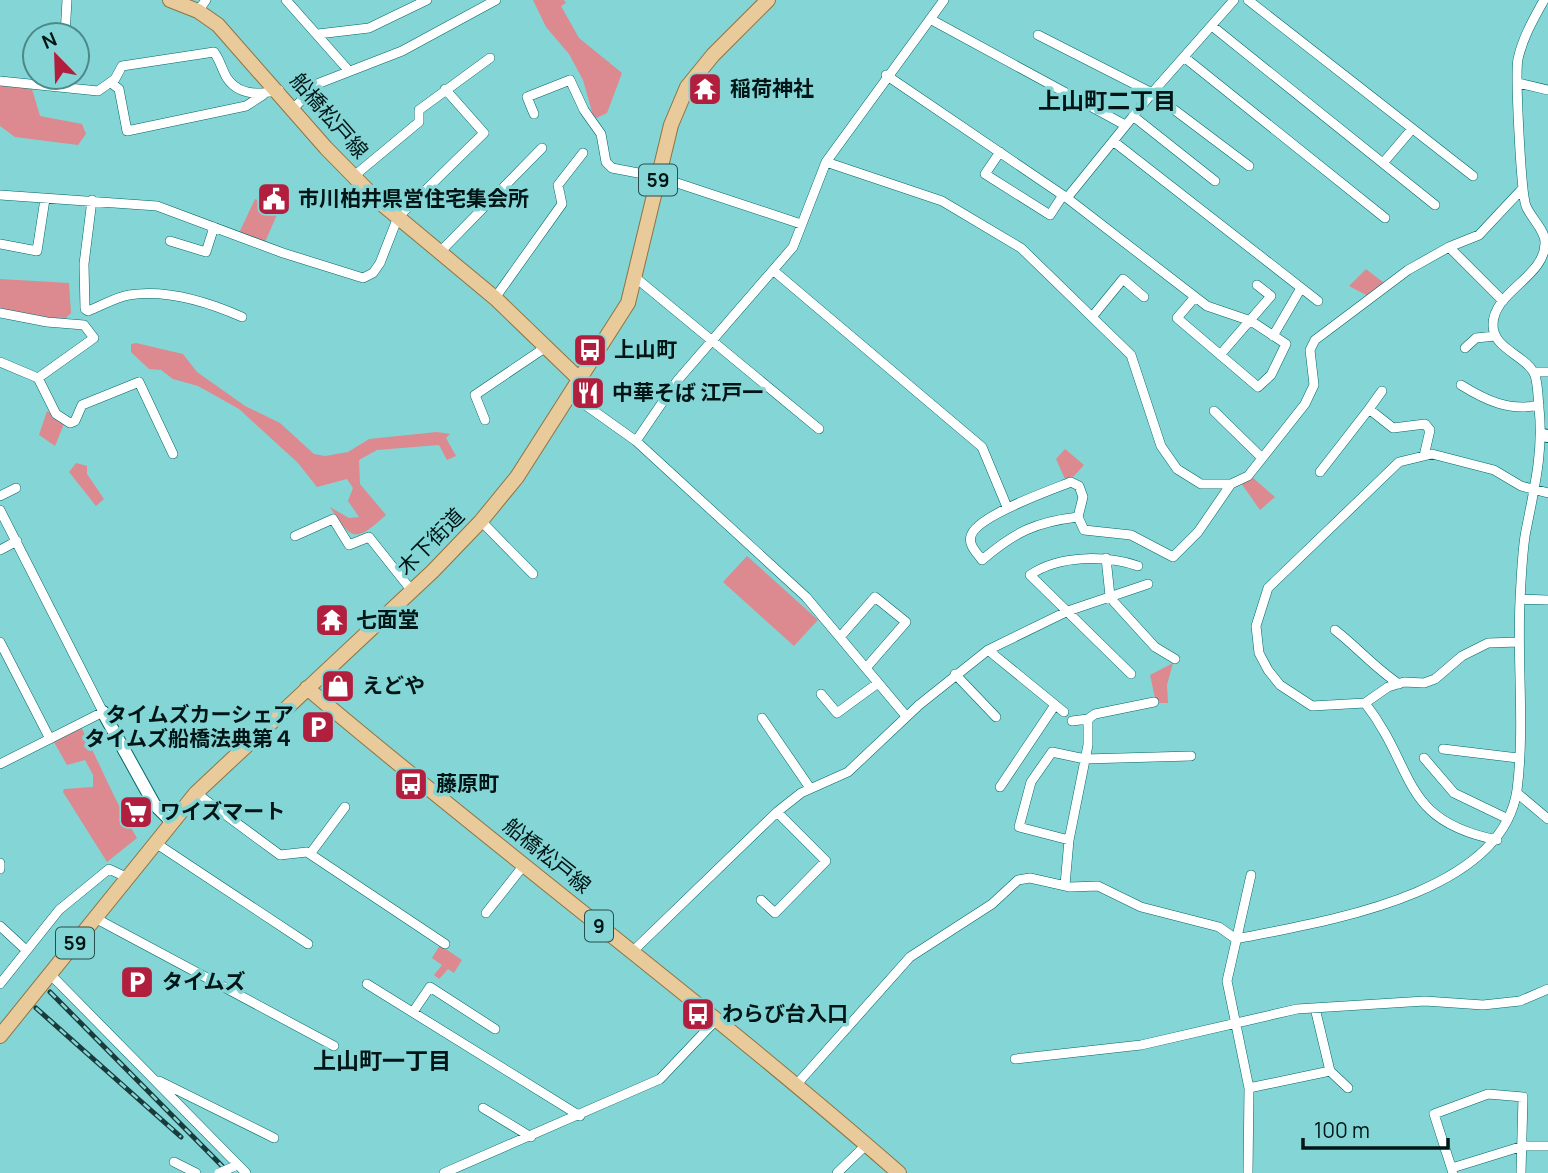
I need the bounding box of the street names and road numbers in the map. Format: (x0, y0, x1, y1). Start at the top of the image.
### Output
street label: 船橋松戸線 (285, 67, 375, 164)
road number: 59 (639, 164, 677, 196)
street label: 木下街道 (391, 502, 470, 581)
street label: 船橋松戸線 (498, 811, 597, 899)
road number: 9 (585, 910, 613, 942)
road number: 59 (56, 928, 94, 959)

